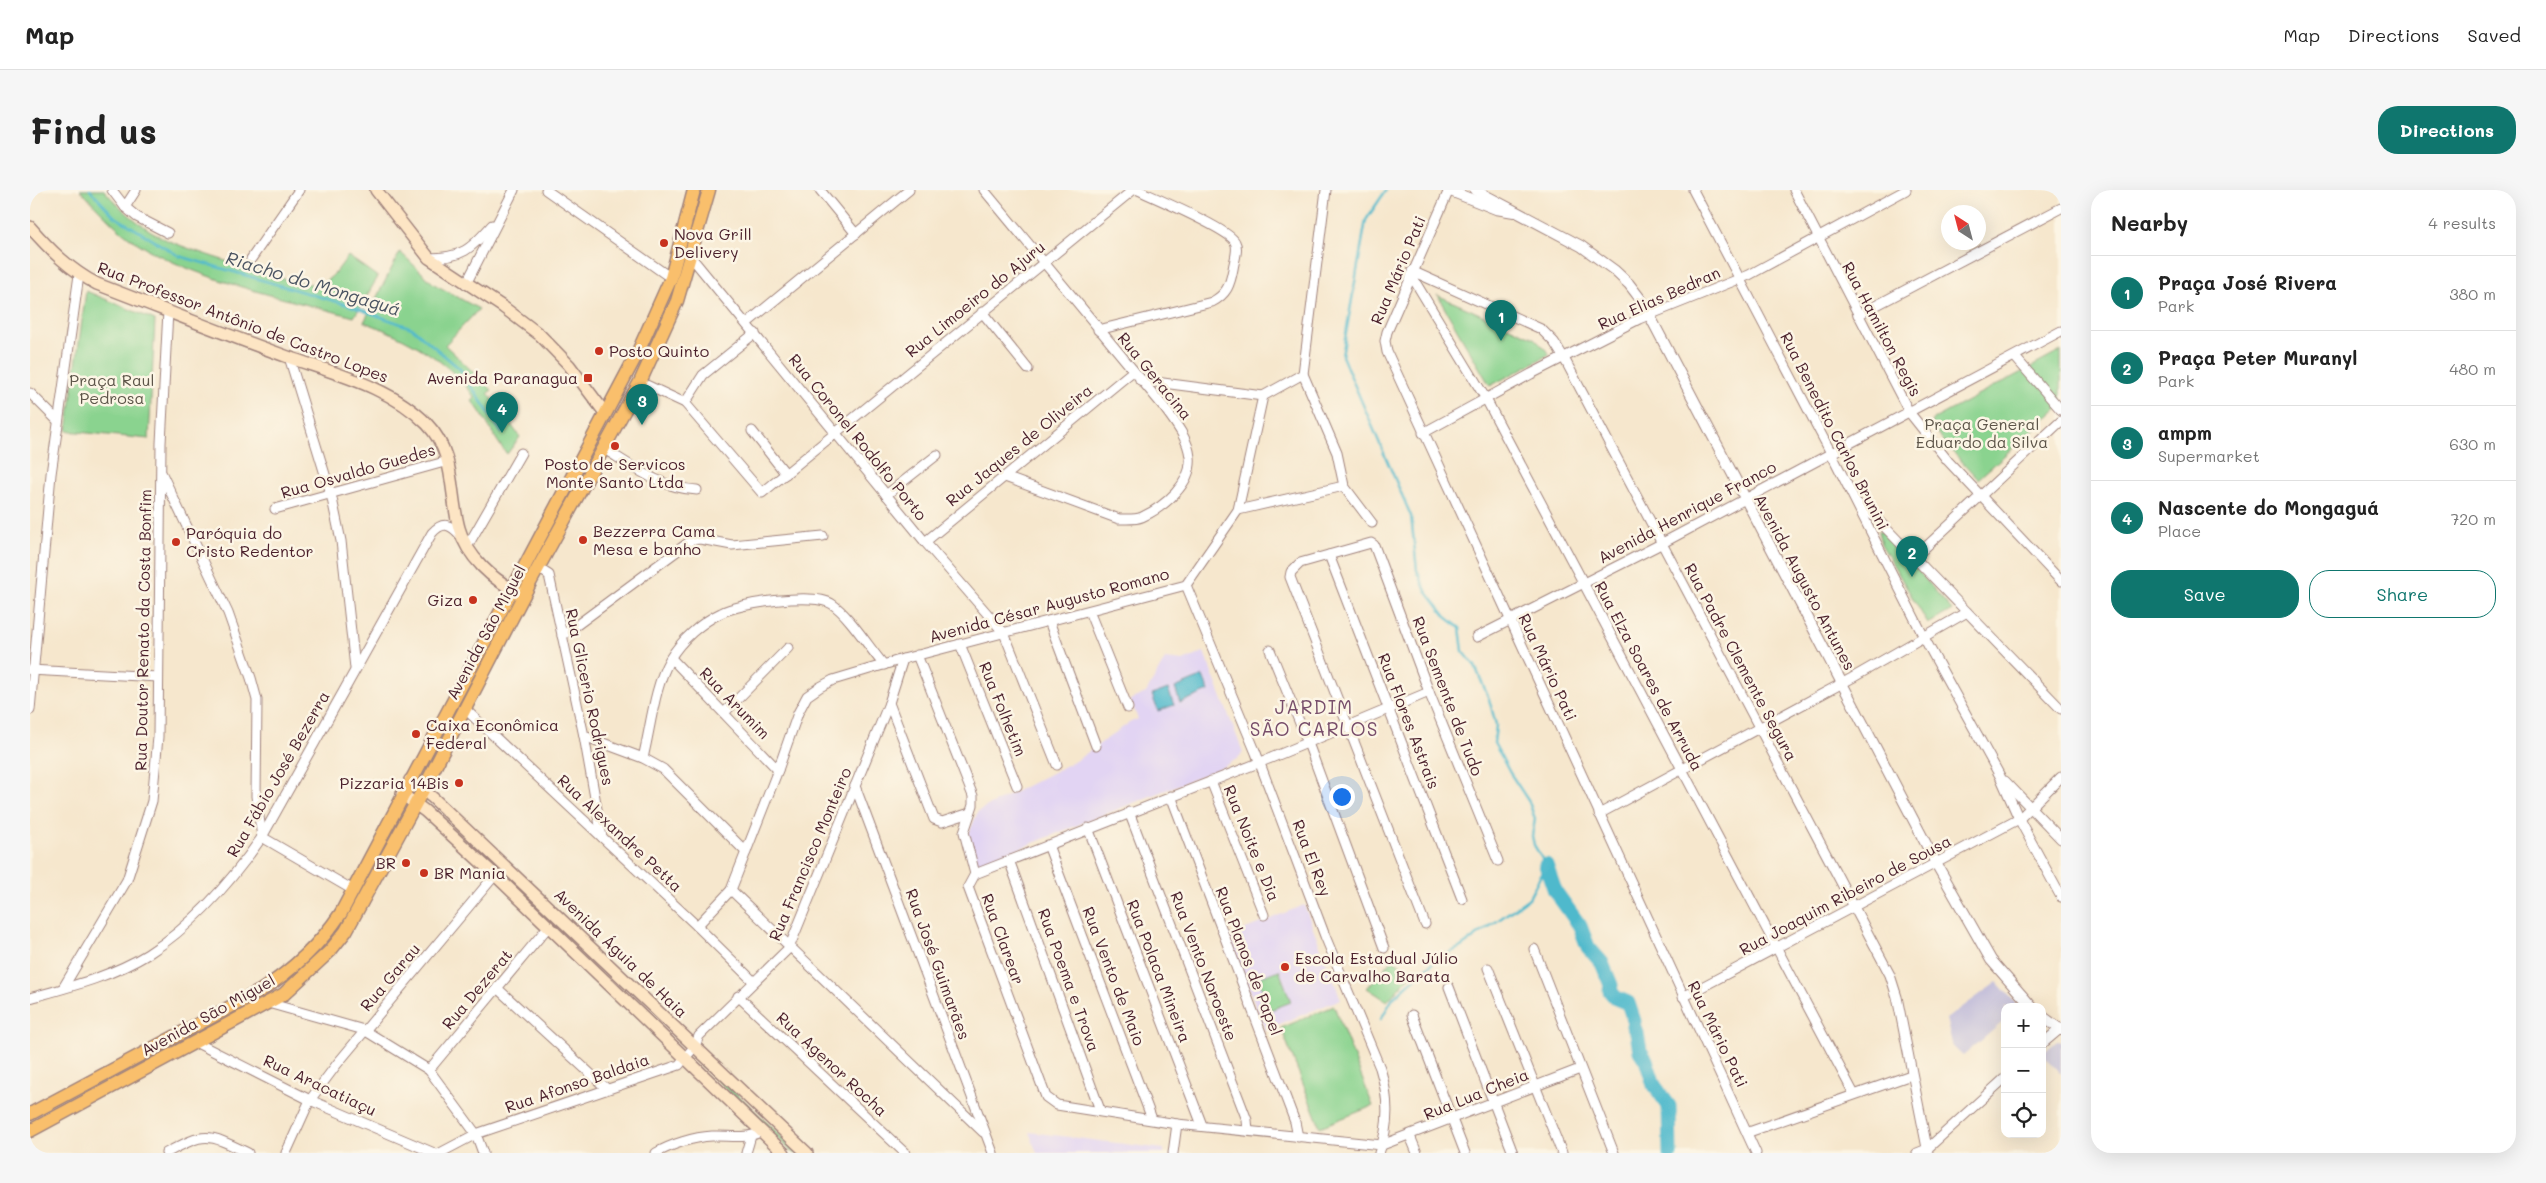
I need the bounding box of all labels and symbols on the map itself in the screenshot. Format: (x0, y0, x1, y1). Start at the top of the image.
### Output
north arrow (1941, 205, 1986, 250)
street label: Rua Mário Pati (1365, 212, 1430, 327)
place label: Nova Grill Delivery (674, 223, 752, 262)
street label: Rua Limoeiro do Ajuru (901, 236, 1049, 361)
marker: Nova Grill Delivery (658, 237, 670, 249)
water label: Riacho do Mongaguá (223, 245, 404, 321)
street label: Rua Professor Antônio de Castro Lopes (95, 256, 392, 387)
street label: Rua Hamilton Regis (1838, 258, 1927, 400)
street label: Rua Elias Bedran (1594, 261, 1723, 334)
pin: 1 (1485, 300, 1517, 341)
street label: Rua Geracina (1114, 328, 1197, 424)
street label: Rua Benedito Carlos Brunini (1776, 328, 1895, 533)
place label: Posto Quinto (609, 340, 709, 361)
marker: Posto Quinto (593, 345, 605, 357)
street label: Rua Coronel Rodolfo Porto (785, 349, 932, 524)
place label: Avenida Paranagua (427, 367, 578, 388)
park label: Praça Raul Pedrosa (69, 369, 155, 408)
marker: Avenida Paranagua (582, 372, 594, 384)
street label: Rua Jaques de Oliveira (941, 379, 1096, 510)
pin: 3 (626, 384, 658, 425)
pin: 4 (486, 392, 518, 433)
park label: Praça General Eduardo da Silva (1916, 413, 2048, 452)
street label: Rua Osvaldo Guedes (278, 438, 438, 503)
marker: Posto de Servicos Monte Santo Ltda (609, 440, 621, 452)
place label: Posto de Servicos Monte Santo Ltda (545, 453, 685, 492)
street label: Avenida Henrique Franco (1594, 456, 1779, 567)
street label: Rua Doutor Renato da Costa Bonfim (130, 489, 155, 771)
street label: Avenida Augusto Antunes (1750, 490, 1861, 673)
place label: Bezzerra Cama Mesa e banho (593, 520, 716, 559)
place label: Paróquia do Cristo Redentor (186, 522, 313, 561)
marker: Bezzerra Cama Mesa e banho (577, 534, 589, 546)
marker: Paróquia do Cristo Redentor (170, 536, 182, 548)
pin: 2 (1896, 536, 1928, 577)
street label: Rua Padre Clemente Segura (1680, 559, 1803, 764)
street label: Avenida São Miguel (441, 561, 530, 703)
street label: Avenida César Augusto Romano (927, 562, 1171, 647)
street label: Rua Elza Soares de Arruda (1590, 577, 1708, 774)
place label: Giza (427, 589, 463, 610)
marker: Giza (467, 594, 479, 606)
street label: Rua Glicerio Rodrigues (561, 607, 619, 787)
street label: Rua Mário Pati (1514, 610, 1582, 724)
street label: Rua Semente de Tudo (1408, 613, 1489, 779)
street label: Rua Flores Astrais (1374, 650, 1445, 792)
street label: Rua Folhetim (975, 658, 1032, 759)
street label: Rua Arumim (696, 662, 775, 743)
street label: Rua Fábio José Bezerra (221, 687, 334, 861)
district label: JARDIM SÃO CARLOS (1250, 694, 1378, 741)
place label: Caixa Econômica Federal (426, 714, 559, 753)
marker: Caixa Econômica Federal (410, 728, 422, 740)
street label: Rua Francisco Monteiro (763, 764, 856, 944)
street label: Rua Alexandre Petta (554, 769, 687, 896)
place label: Pizzaria 14Bis (339, 772, 449, 793)
marker: Pizzaria 14Bis (453, 777, 465, 789)
street label: Rua Noite e Dia (1220, 782, 1285, 904)
your location (1329, 784, 1355, 810)
street label: Rua El Rey (1288, 816, 1337, 899)
street label: Rua Joaquim Ribeiro de Sousa (1735, 830, 1954, 959)
place label: BR (376, 852, 396, 873)
marker: BR (400, 857, 412, 869)
place label: BR Mania (434, 862, 506, 883)
marker: BR Mania (418, 867, 430, 879)
street label: Avenida Águia de Haia (550, 883, 692, 1022)
street label: Rua Planos de Papel (1211, 883, 1288, 1038)
street label: Rua José Guimarães (901, 885, 976, 1042)
street label: Rua Vento Noroeste (1166, 888, 1243, 1043)
street label: Rua Clarear (977, 890, 1030, 987)
street label: Rua Polaca Mineira (1123, 896, 1196, 1045)
street label: Rua Vento de Maio (1078, 903, 1151, 1048)
street label: Rua Poema e Trova (1034, 905, 1105, 1054)
street label: Rua Garau (355, 938, 424, 1015)
street label: Rua Dezerat (437, 944, 516, 1033)
place label: Escola Estadual Júlio de Carvalho Barata (1295, 947, 1458, 986)
marker: Escola Estadual Júlio de Carvalho Barata (1279, 961, 1291, 973)
street label: Avenida São Miguel (137, 969, 278, 1060)
street label: Rua Mário Pati (1684, 977, 1753, 1091)
street label: Rua Agenor Rocha (773, 1007, 892, 1120)
street label: Rua Afonso Baldaia (502, 1048, 652, 1117)
street label: Rua Aracatiaçu (260, 1049, 380, 1120)
street label: Rua Lua Cheia (1420, 1063, 1531, 1124)

